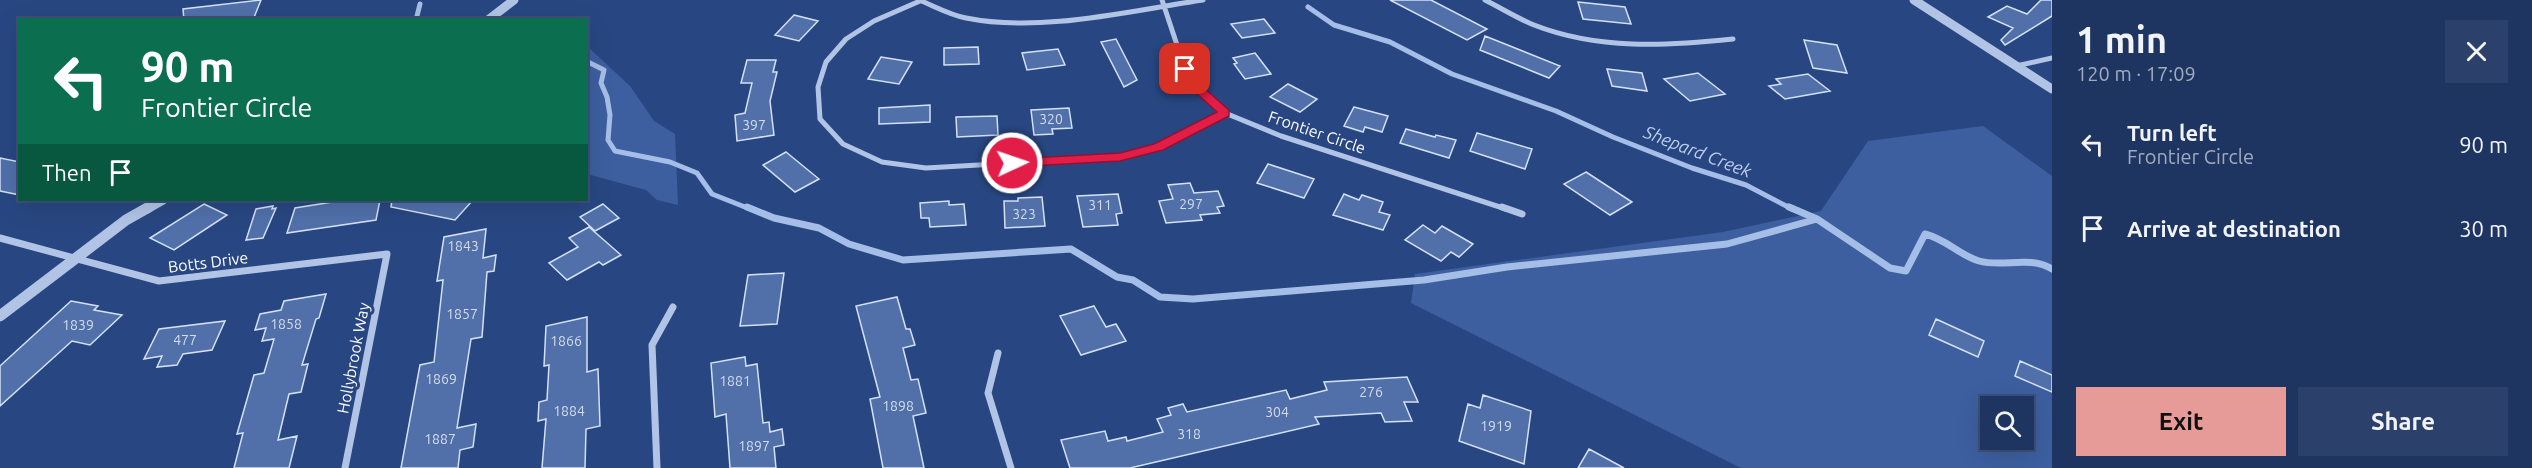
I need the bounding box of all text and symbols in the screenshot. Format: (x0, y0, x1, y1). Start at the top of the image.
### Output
text: 1 min (2076, 19, 2167, 60)
button: close (2445, 20, 2508, 83)
icon: left (42, 42, 120, 120)
text: 90 m (141, 43, 235, 90)
pin (1159, 43, 1210, 94)
icon: arrive (1168, 52, 1201, 85)
text: 120 m · 17:09 (2076, 62, 2196, 85)
text: Frontier Circle (141, 92, 313, 122)
street label: Frontier Circle (1266, 107, 1368, 157)
house number: 320 (1039, 111, 1063, 127)
house number: 397 (742, 117, 766, 133)
text: Turn left (2127, 120, 2217, 145)
water label: Shepard Creek (1640, 121, 1755, 181)
icon: left (2076, 128, 2109, 161)
position arrow (980, 131, 1044, 195)
text: 90 m (2459, 132, 2508, 157)
text: Frontier Circle (2127, 145, 2254, 168)
icon: arrive (104, 156, 137, 189)
text: Then (42, 160, 92, 185)
house number: 297 (1179, 196, 1203, 212)
house number: 311 (1088, 197, 1112, 213)
house number: 323 (1012, 206, 1036, 222)
icon: arrive (2076, 212, 2109, 245)
text: Arrive at destination (2127, 216, 2341, 241)
text: 30 m (2459, 216, 2508, 241)
house number: 1843 (447, 238, 479, 254)
street label: Botts Drive (167, 248, 249, 276)
street label: Hollybrook Way (333, 301, 373, 415)
house number: 1857 (446, 306, 478, 322)
house number: 1858 (270, 316, 302, 332)
house number: 1839 (62, 317, 94, 333)
house number: 477 (173, 332, 197, 348)
house number: 1866 (550, 333, 582, 349)
house number: 1869 (425, 371, 457, 387)
house number: 1881 (719, 373, 751, 389)
house number: 276 (1359, 384, 1383, 400)
button: Exit (2076, 387, 2286, 456)
button: Share (2298, 387, 2508, 456)
map controls (1980, 396, 2034, 450)
button: search (1980, 396, 2034, 450)
house number: 1898 (882, 398, 914, 414)
house number: 1884 (553, 403, 585, 419)
house number: 304 (1265, 404, 1289, 420)
house number: 1919 (1480, 418, 1512, 434)
house number: 318 (1177, 426, 1201, 442)
house number: 1887 (424, 431, 456, 447)
house number: 1897 (738, 438, 770, 454)

